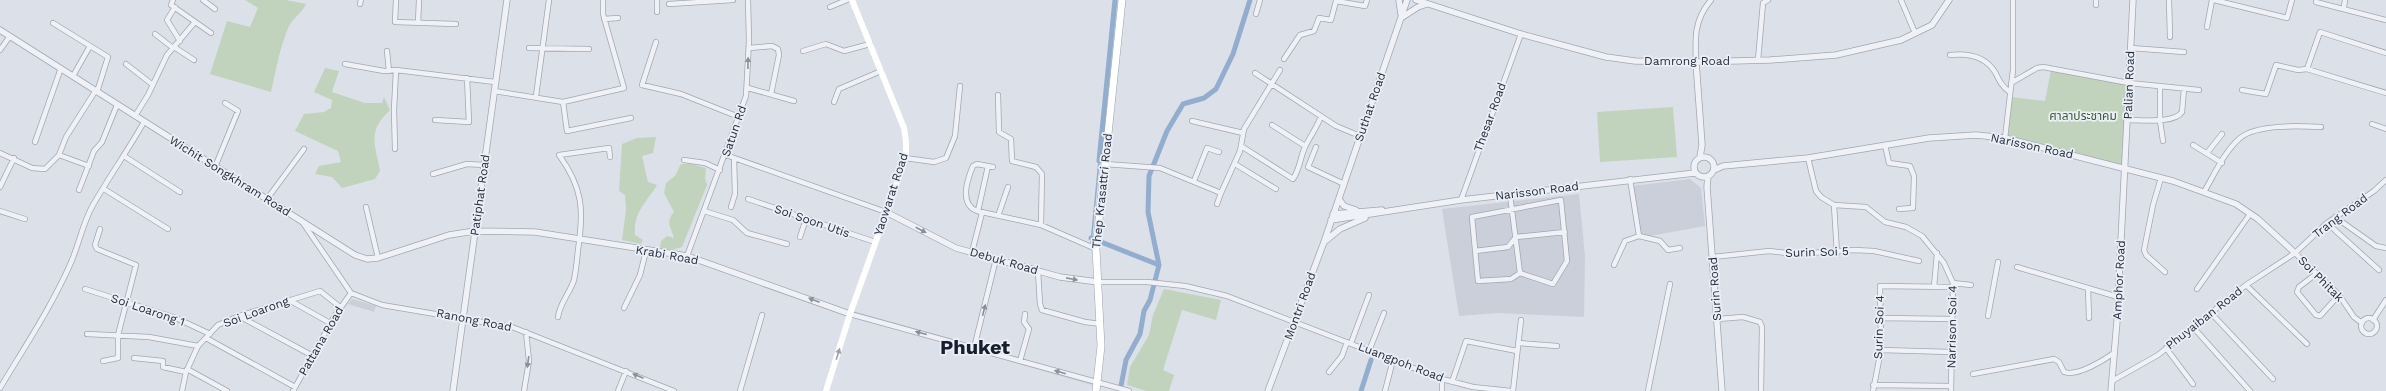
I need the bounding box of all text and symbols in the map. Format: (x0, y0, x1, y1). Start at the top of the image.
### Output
street label: Palian Road (2121, 50, 2137, 120)
street label: Damrong Road (1644, 54, 1730, 68)
one-way arrow (745, 56, 751, 69)
street label: Suthat Road (1352, 70, 1388, 144)
street label: Thesar Road (1471, 81, 1509, 153)
street label: Satun Rd (719, 103, 749, 159)
park label: ศาลาประชาคม (2049, 109, 2117, 123)
street label: Narisson Road (1989, 130, 2075, 162)
street label: Wichit Songkhram Road (167, 133, 293, 219)
street label: Thep Krasattri Road (1089, 133, 1115, 249)
street label: Yaowarat Road (871, 151, 911, 237)
street label: Patiphat Road (467, 153, 493, 237)
street label: Narisson Road (1494, 179, 1580, 203)
street label: Trang Road (2310, 191, 2370, 241)
street label: Soi Soon Utis (772, 202, 852, 240)
one-way arrow (915, 227, 927, 233)
street label: Amphor Road (2110, 240, 2128, 320)
street label: Krabi Road (635, 243, 699, 267)
street label: Surin Soi 5 (1785, 244, 1849, 260)
street label: Debuk Road (968, 245, 1040, 277)
street label: Soi Phitak (2295, 253, 2347, 305)
street label: Surin Road (1706, 257, 1724, 321)
street label: Montri Road (1281, 270, 1319, 342)
one-way arrow (1066, 276, 1078, 282)
street label: Phuyaiban Road (2163, 284, 2245, 352)
street label: Narrison Soi 4 (1944, 285, 1960, 369)
street label: Soi Loarong 1 (109, 291, 187, 329)
street label: Soi Loarong (221, 293, 291, 330)
street label: Surin Soi 4 (1871, 295, 1887, 359)
one-way arrow (808, 297, 820, 303)
street label: Pattana Road (296, 304, 346, 378)
one-way arrow (981, 304, 987, 316)
street label: Ranong Road (435, 306, 513, 334)
one-way arrow (915, 330, 927, 336)
district label: Phuket (940, 335, 1010, 359)
street label: Luangpoh Road (1356, 339, 1446, 385)
one-way arrow (835, 347, 841, 359)
one-way arrow (525, 356, 531, 368)
one-way arrow (1054, 369, 1066, 375)
one-way arrow (633, 373, 644, 379)

